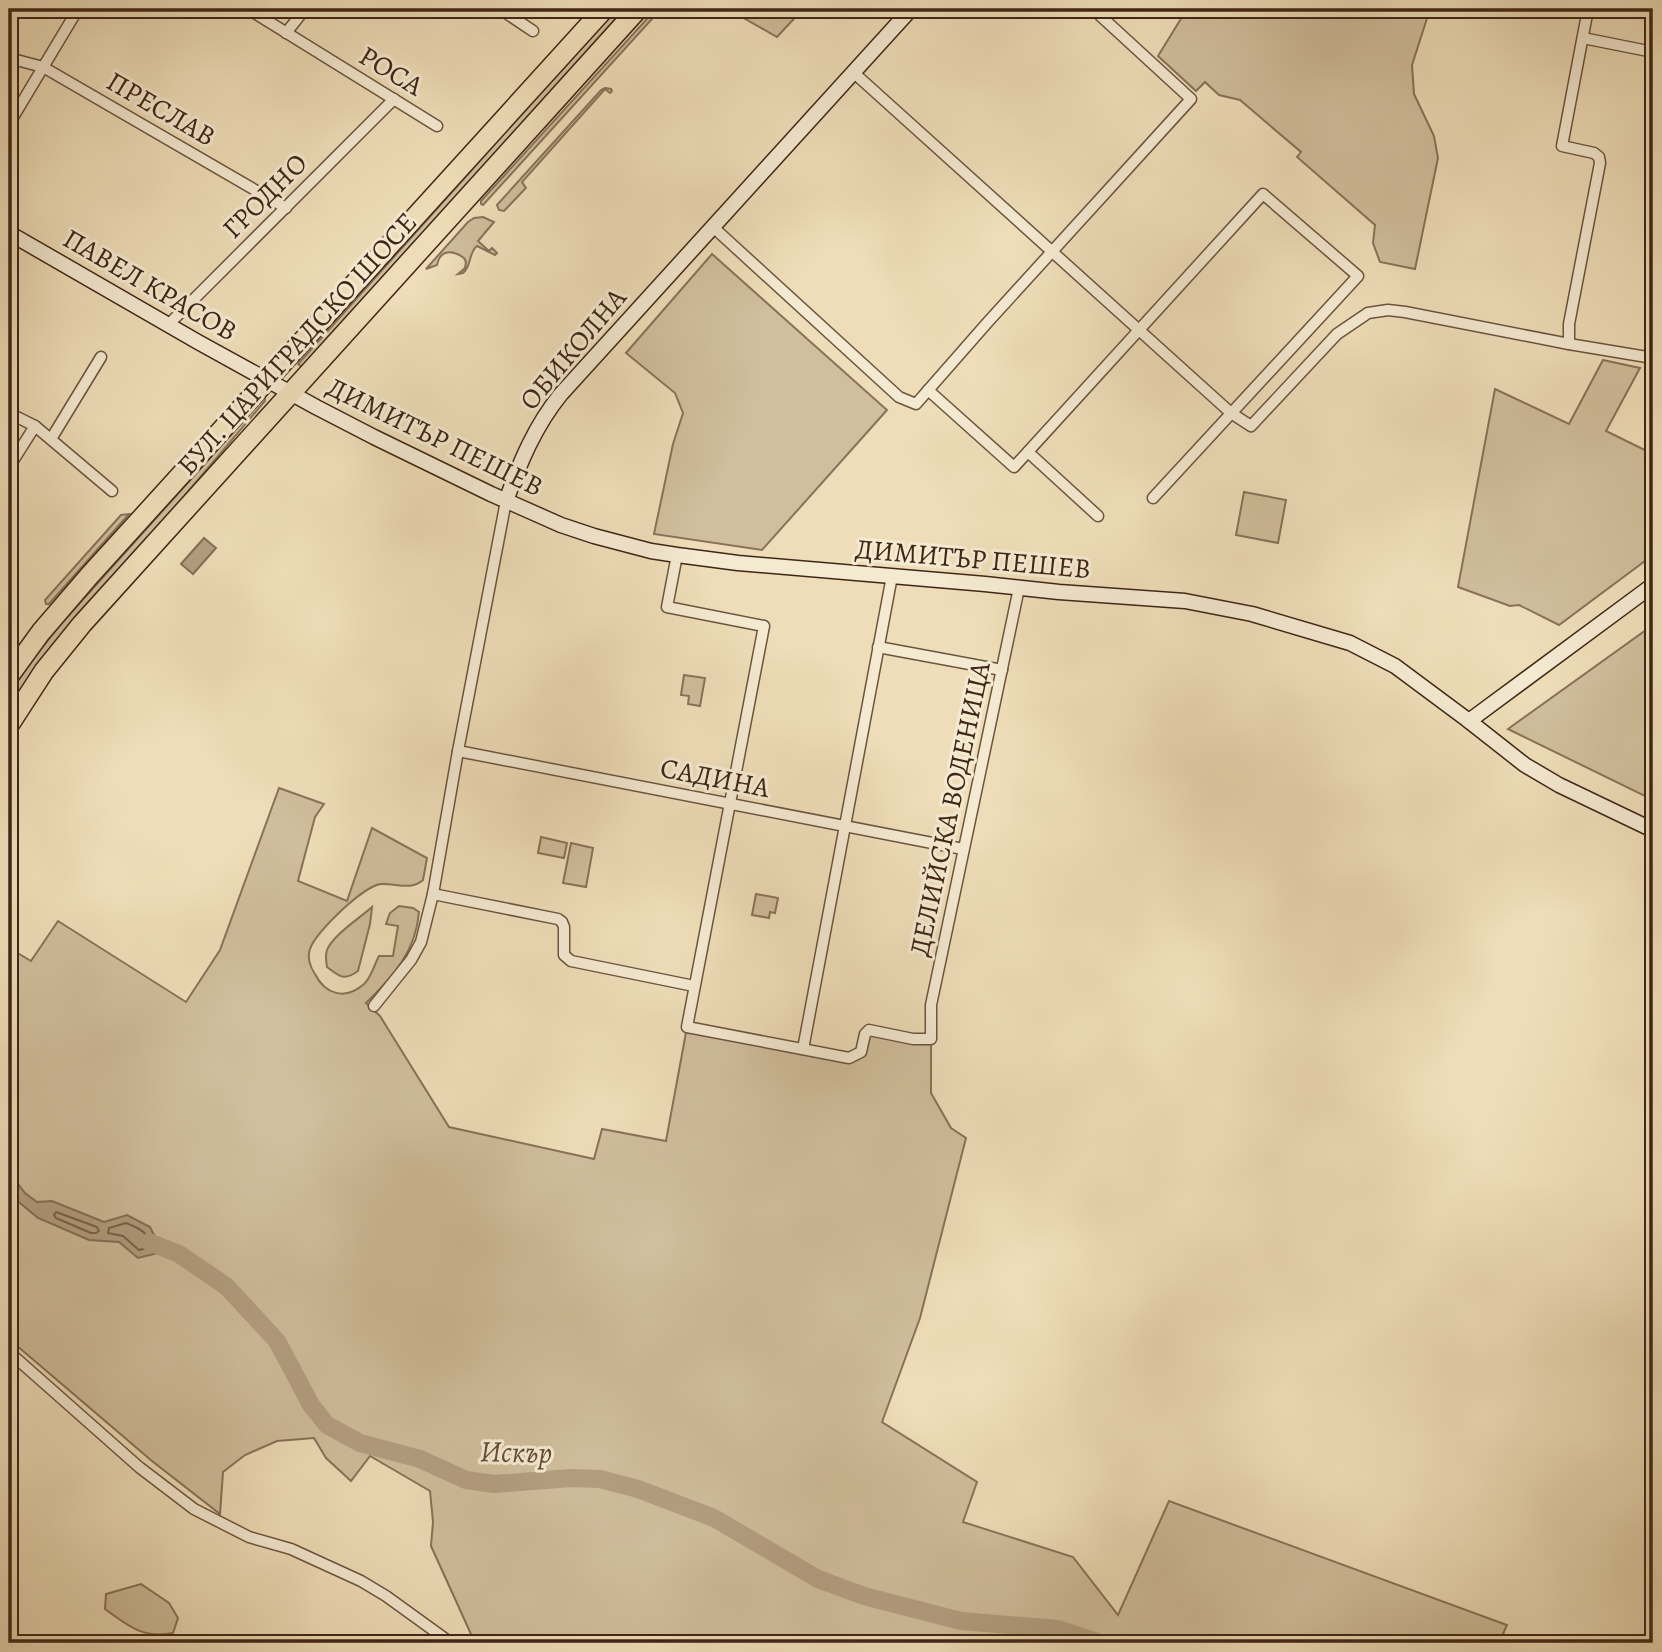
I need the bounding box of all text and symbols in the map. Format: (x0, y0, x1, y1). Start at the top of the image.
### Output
street label: РОСА (352, 37, 431, 105)
street label: ПРЕСЛАВ (100, 63, 222, 155)
street label: ГРОДНО (214, 145, 316, 247)
street label: БУЛ. ЦАРИГРАДСКО ШОСЕ (169, 204, 425, 484)
street label: ПАВЕЛ КРАСОВ (56, 220, 244, 350)
street label: ОБИКОЛНА (511, 279, 636, 418)
street label: ДИМИТЪР ПЕШЕВ (320, 368, 550, 506)
street label: ДИМИТЪР ПЕШЕВ (854, 530, 1092, 588)
street label: ДЕЛИЙСКА ВОДЕНИЦА (900, 658, 1000, 960)
street label: САДИНА (657, 749, 774, 807)
water label: Искър (480, 1431, 552, 1473)

